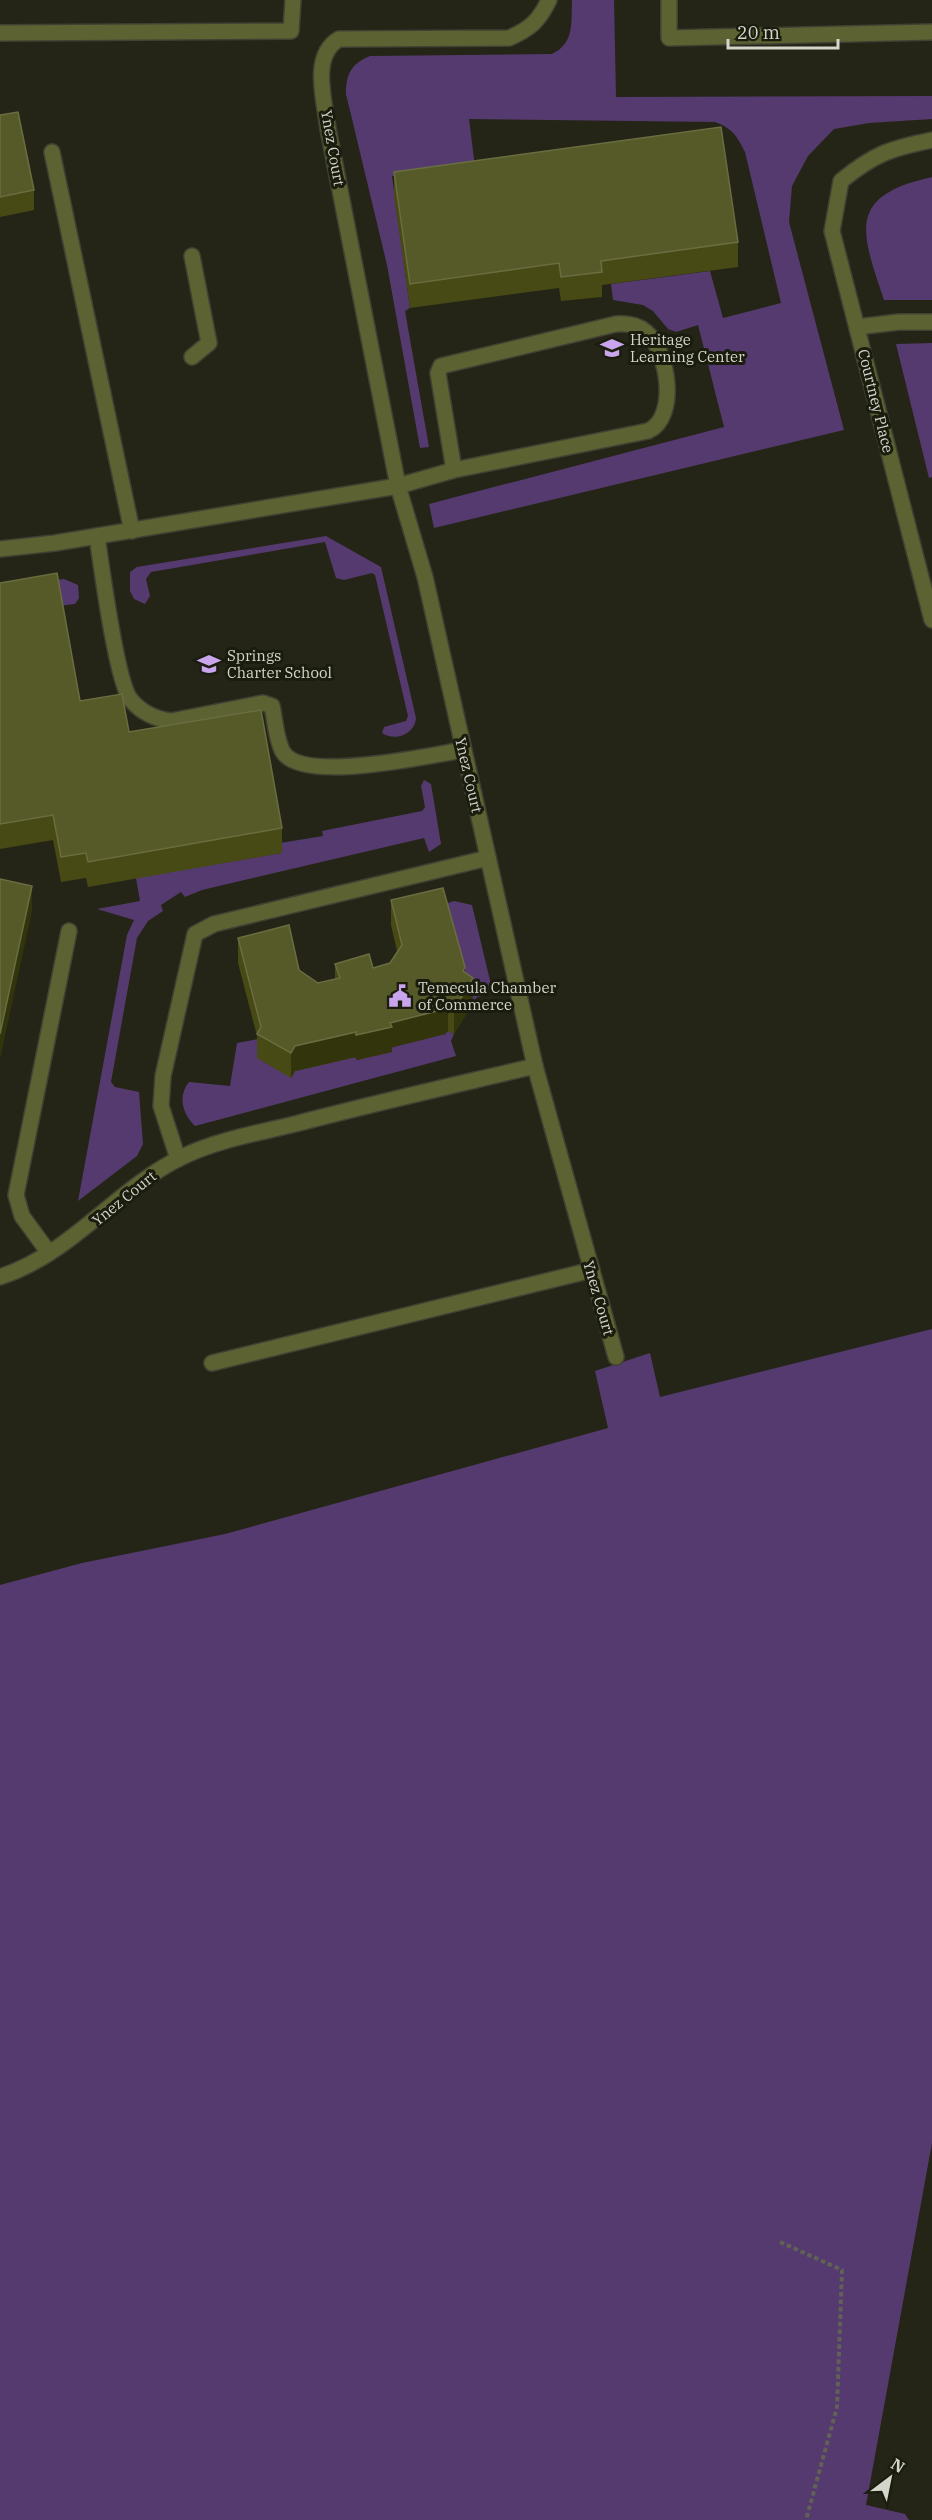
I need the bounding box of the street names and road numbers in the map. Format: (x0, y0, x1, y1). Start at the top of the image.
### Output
street label: Ynez Court (317, 109, 349, 187)
street label: Courtney Place (854, 347, 898, 455)
street label: Ynez Court (451, 735, 487, 815)
street label: Ynez Court (88, 1166, 160, 1230)
street label: Ynez Court (579, 1258, 619, 1338)

